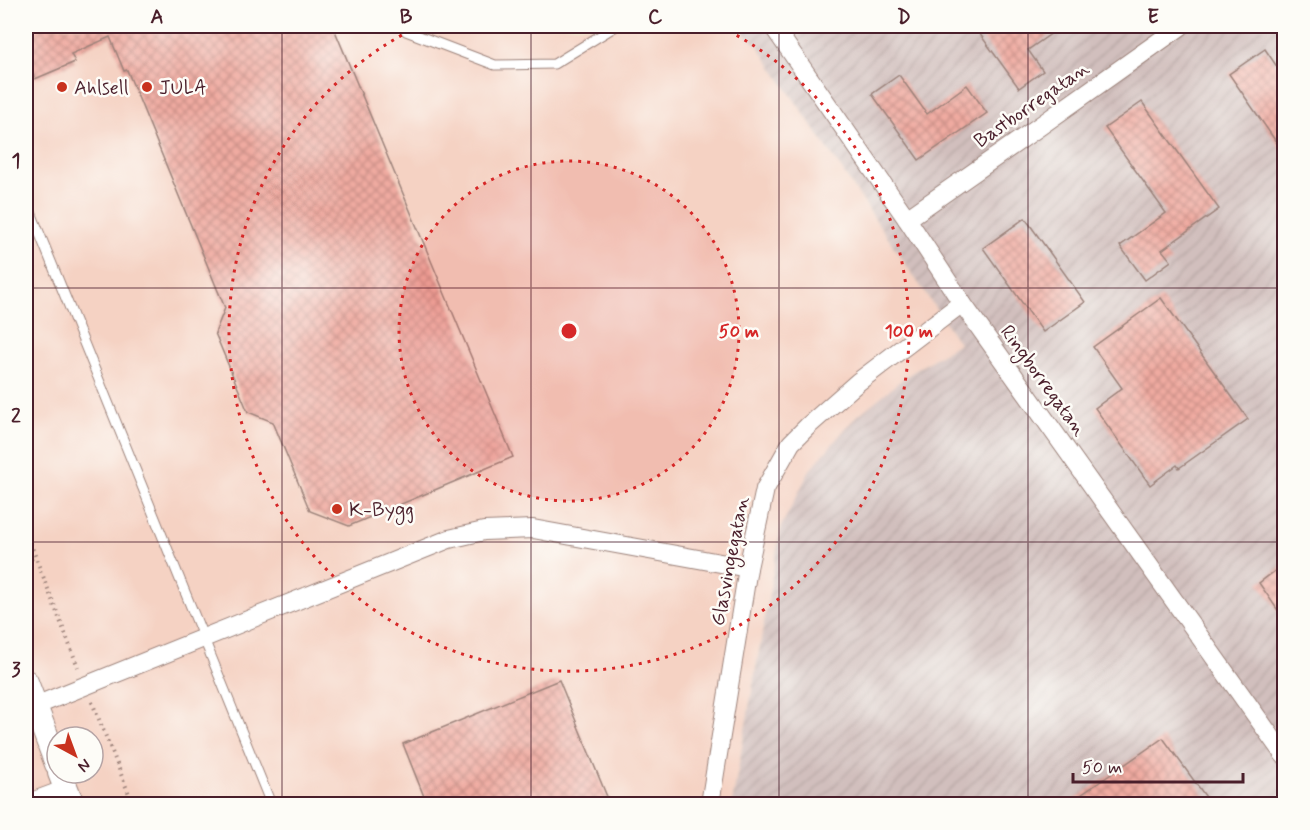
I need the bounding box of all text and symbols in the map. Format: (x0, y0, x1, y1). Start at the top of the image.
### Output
text: A (150, 4, 164, 31)
text: B (400, 4, 413, 31)
text: C (648, 4, 663, 31)
text: D (897, 4, 911, 31)
text: E (1147, 4, 1159, 31)
street label: Bastborregatan (969, 55, 1095, 155)
place label: Ahlsell (74, 75, 129, 102)
place label: JULA (159, 75, 207, 102)
marker: Ahlsell (55, 80, 69, 94)
marker: JULA (140, 80, 154, 94)
text: 1 (12, 148, 20, 175)
text: 50 m (719, 320, 759, 344)
text: 100 m (885, 320, 933, 344)
street label: Ringborregatan (992, 320, 1093, 443)
centre of rings (559, 321, 579, 341)
text: 2 (11, 403, 21, 430)
street label: Glasvingegatan (705, 494, 757, 628)
place label: K-Bygg (349, 497, 414, 525)
marker: K-Bygg (330, 502, 344, 516)
text: 3 (11, 657, 21, 684)
north arrow (45, 725, 105, 785)
scale bar (1073, 746, 1242, 784)
text: N (73, 754, 95, 777)
text: 50 m (1082, 756, 1122, 780)

